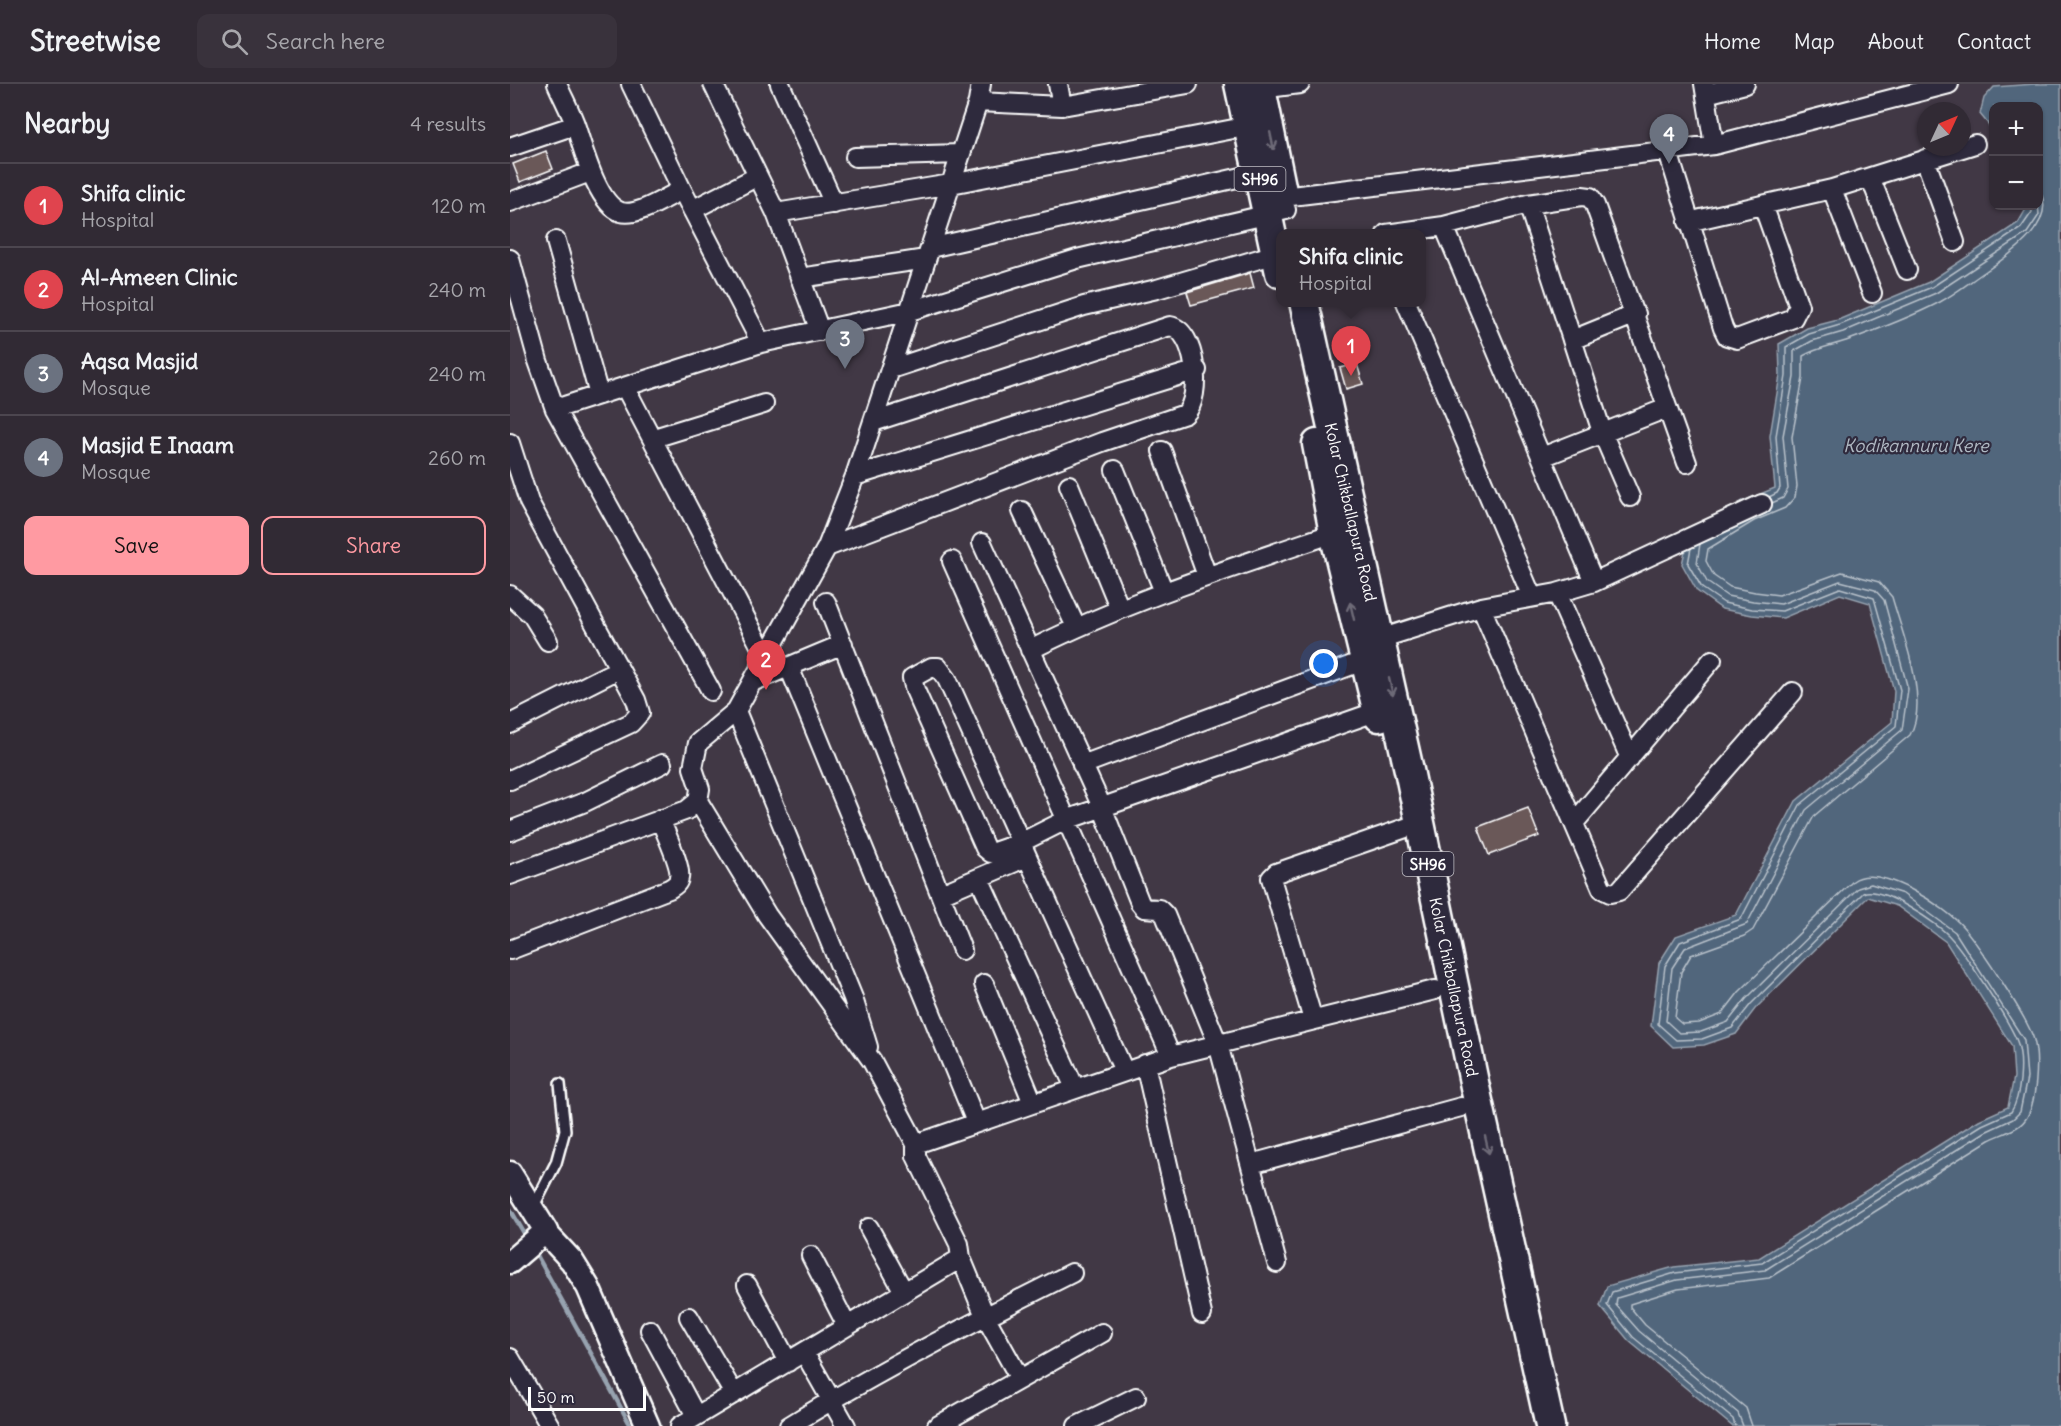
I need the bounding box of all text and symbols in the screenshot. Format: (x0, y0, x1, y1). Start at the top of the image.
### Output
search box (197, 14, 617, 68)
text: Streetwise (30, 23, 161, 59)
icon: search (218, 25, 251, 58)
text: Search here (266, 27, 385, 55)
text: Home (1704, 28, 1761, 55)
text: Map (1794, 28, 1835, 55)
text: About (1868, 28, 1924, 55)
text: Contact (1957, 28, 2031, 55)
north arrow (1917, 102, 1971, 156)
map controls (1989, 102, 2043, 210)
button: + (1989, 102, 2043, 156)
text: Nearby (24, 107, 110, 140)
text: 4 results (410, 111, 486, 136)
pin: 4 (1650, 115, 1688, 164)
one-way arrow (1267, 131, 1279, 150)
button: − (1989, 156, 2043, 210)
road number: SH96 (1234, 167, 1286, 191)
text: Shifa clinic (81, 179, 185, 207)
text: 1 (40, 193, 47, 218)
text: 120 m (432, 193, 486, 218)
text: Hospital (81, 207, 154, 232)
popup (1276, 229, 1426, 307)
text: Shifa clinic (1299, 242, 1403, 270)
text: Al-Ameen Clinic (81, 263, 238, 291)
text: Hospital (1299, 270, 1372, 295)
text: 2 (38, 277, 49, 302)
text: 240 m (428, 277, 486, 302)
text: Hospital (81, 291, 154, 316)
pin: 3 (826, 320, 864, 369)
pin: 1 (1332, 326, 1370, 376)
text: Aqsa Masjid (81, 347, 198, 375)
text: 3 (38, 361, 49, 386)
text: 240 m (428, 361, 486, 386)
text: Mosque (81, 375, 151, 400)
street label: Kolar Chikballapura Road (1321, 421, 1381, 603)
text: Masjid E Inaam (81, 431, 234, 459)
water label: Kodikannuru Kere (1843, 434, 1990, 457)
text: 4 (38, 445, 49, 470)
text: 260 m (428, 445, 486, 470)
text: Mosque (81, 459, 151, 484)
button: Save (24, 516, 249, 575)
button: Share (261, 516, 486, 575)
one-way arrow (1345, 601, 1357, 620)
pin: 2 (746, 640, 786, 690)
your location (1309, 649, 1338, 678)
one-way arrow (1386, 677, 1397, 696)
road number: SH96 (1402, 852, 1454, 876)
street label: Kolar Chikballapura Road (1425, 896, 1483, 1078)
one-way arrow (1482, 1135, 1494, 1154)
scale bar (528, 1384, 646, 1412)
text: 50 m (537, 1387, 575, 1407)

